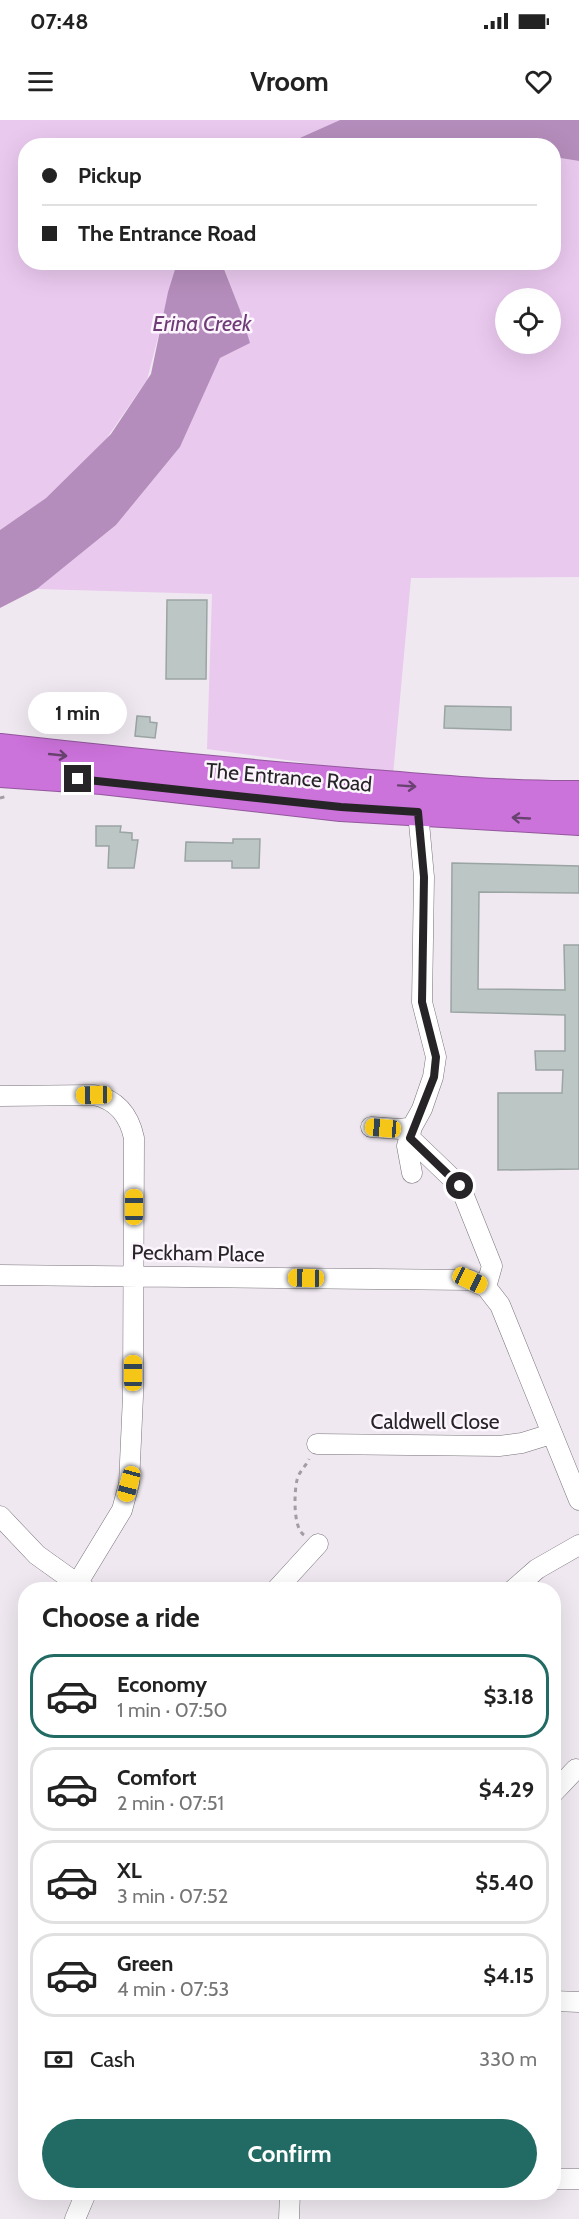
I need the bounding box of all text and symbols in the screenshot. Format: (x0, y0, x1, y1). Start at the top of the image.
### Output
text: 07:48 (30, 8, 89, 35)
icon: menu (24, 65, 57, 98)
text: Vroom (250, 65, 329, 98)
icon: heart (522, 65, 555, 98)
text: Pickup (78, 162, 142, 189)
text: The Entrance Road (78, 220, 256, 247)
map controls (495, 288, 561, 354)
button: locate (495, 288, 561, 354)
water label: Erina Creek (152, 310, 252, 337)
callout: 1 min (28, 692, 128, 734)
text: 1 min (55, 701, 100, 725)
one-way arrow (48, 750, 68, 761)
street label: The Entrance Road (205, 757, 373, 797)
route end (64, 765, 91, 792)
one-way arrow (397, 781, 417, 792)
one-way arrow (511, 813, 531, 824)
car (76, 1086, 112, 1104)
car (364, 1117, 402, 1139)
route start (446, 1172, 473, 1199)
car (125, 1189, 143, 1225)
street label: Peckham Place (131, 1239, 265, 1267)
car (450, 1264, 490, 1296)
car (288, 1269, 324, 1287)
car (124, 1355, 142, 1391)
street label: Caldwell Close (371, 1409, 500, 1434)
car (116, 1464, 142, 1504)
text: Choose a ride (42, 1601, 200, 1634)
icon: car (45, 1669, 99, 1723)
text: Economy (117, 1671, 207, 1698)
text: $3.18 (483, 1683, 534, 1710)
text: 1 min · 07:50 (117, 1698, 227, 1722)
icon: car (45, 1762, 99, 1816)
text: Comfort (117, 1764, 196, 1791)
text: $4.29 (479, 1776, 534, 1803)
text: 2 min · 07:51 (117, 1791, 224, 1815)
icon: car (45, 1855, 99, 1909)
text: XL (117, 1857, 142, 1884)
text: $5.40 (475, 1869, 534, 1896)
text: 3 min · 07:52 (117, 1884, 228, 1908)
icon: car (45, 1948, 99, 2002)
text: Green (117, 1950, 173, 1977)
text: $4.15 (483, 1962, 534, 1989)
text: 4 min · 07:53 (117, 1977, 229, 2001)
icon: cash (42, 2043, 75, 2076)
text: Cash (90, 2046, 135, 2073)
text: 330 m (479, 2047, 537, 2071)
button: Confirm (42, 2119, 537, 2188)

